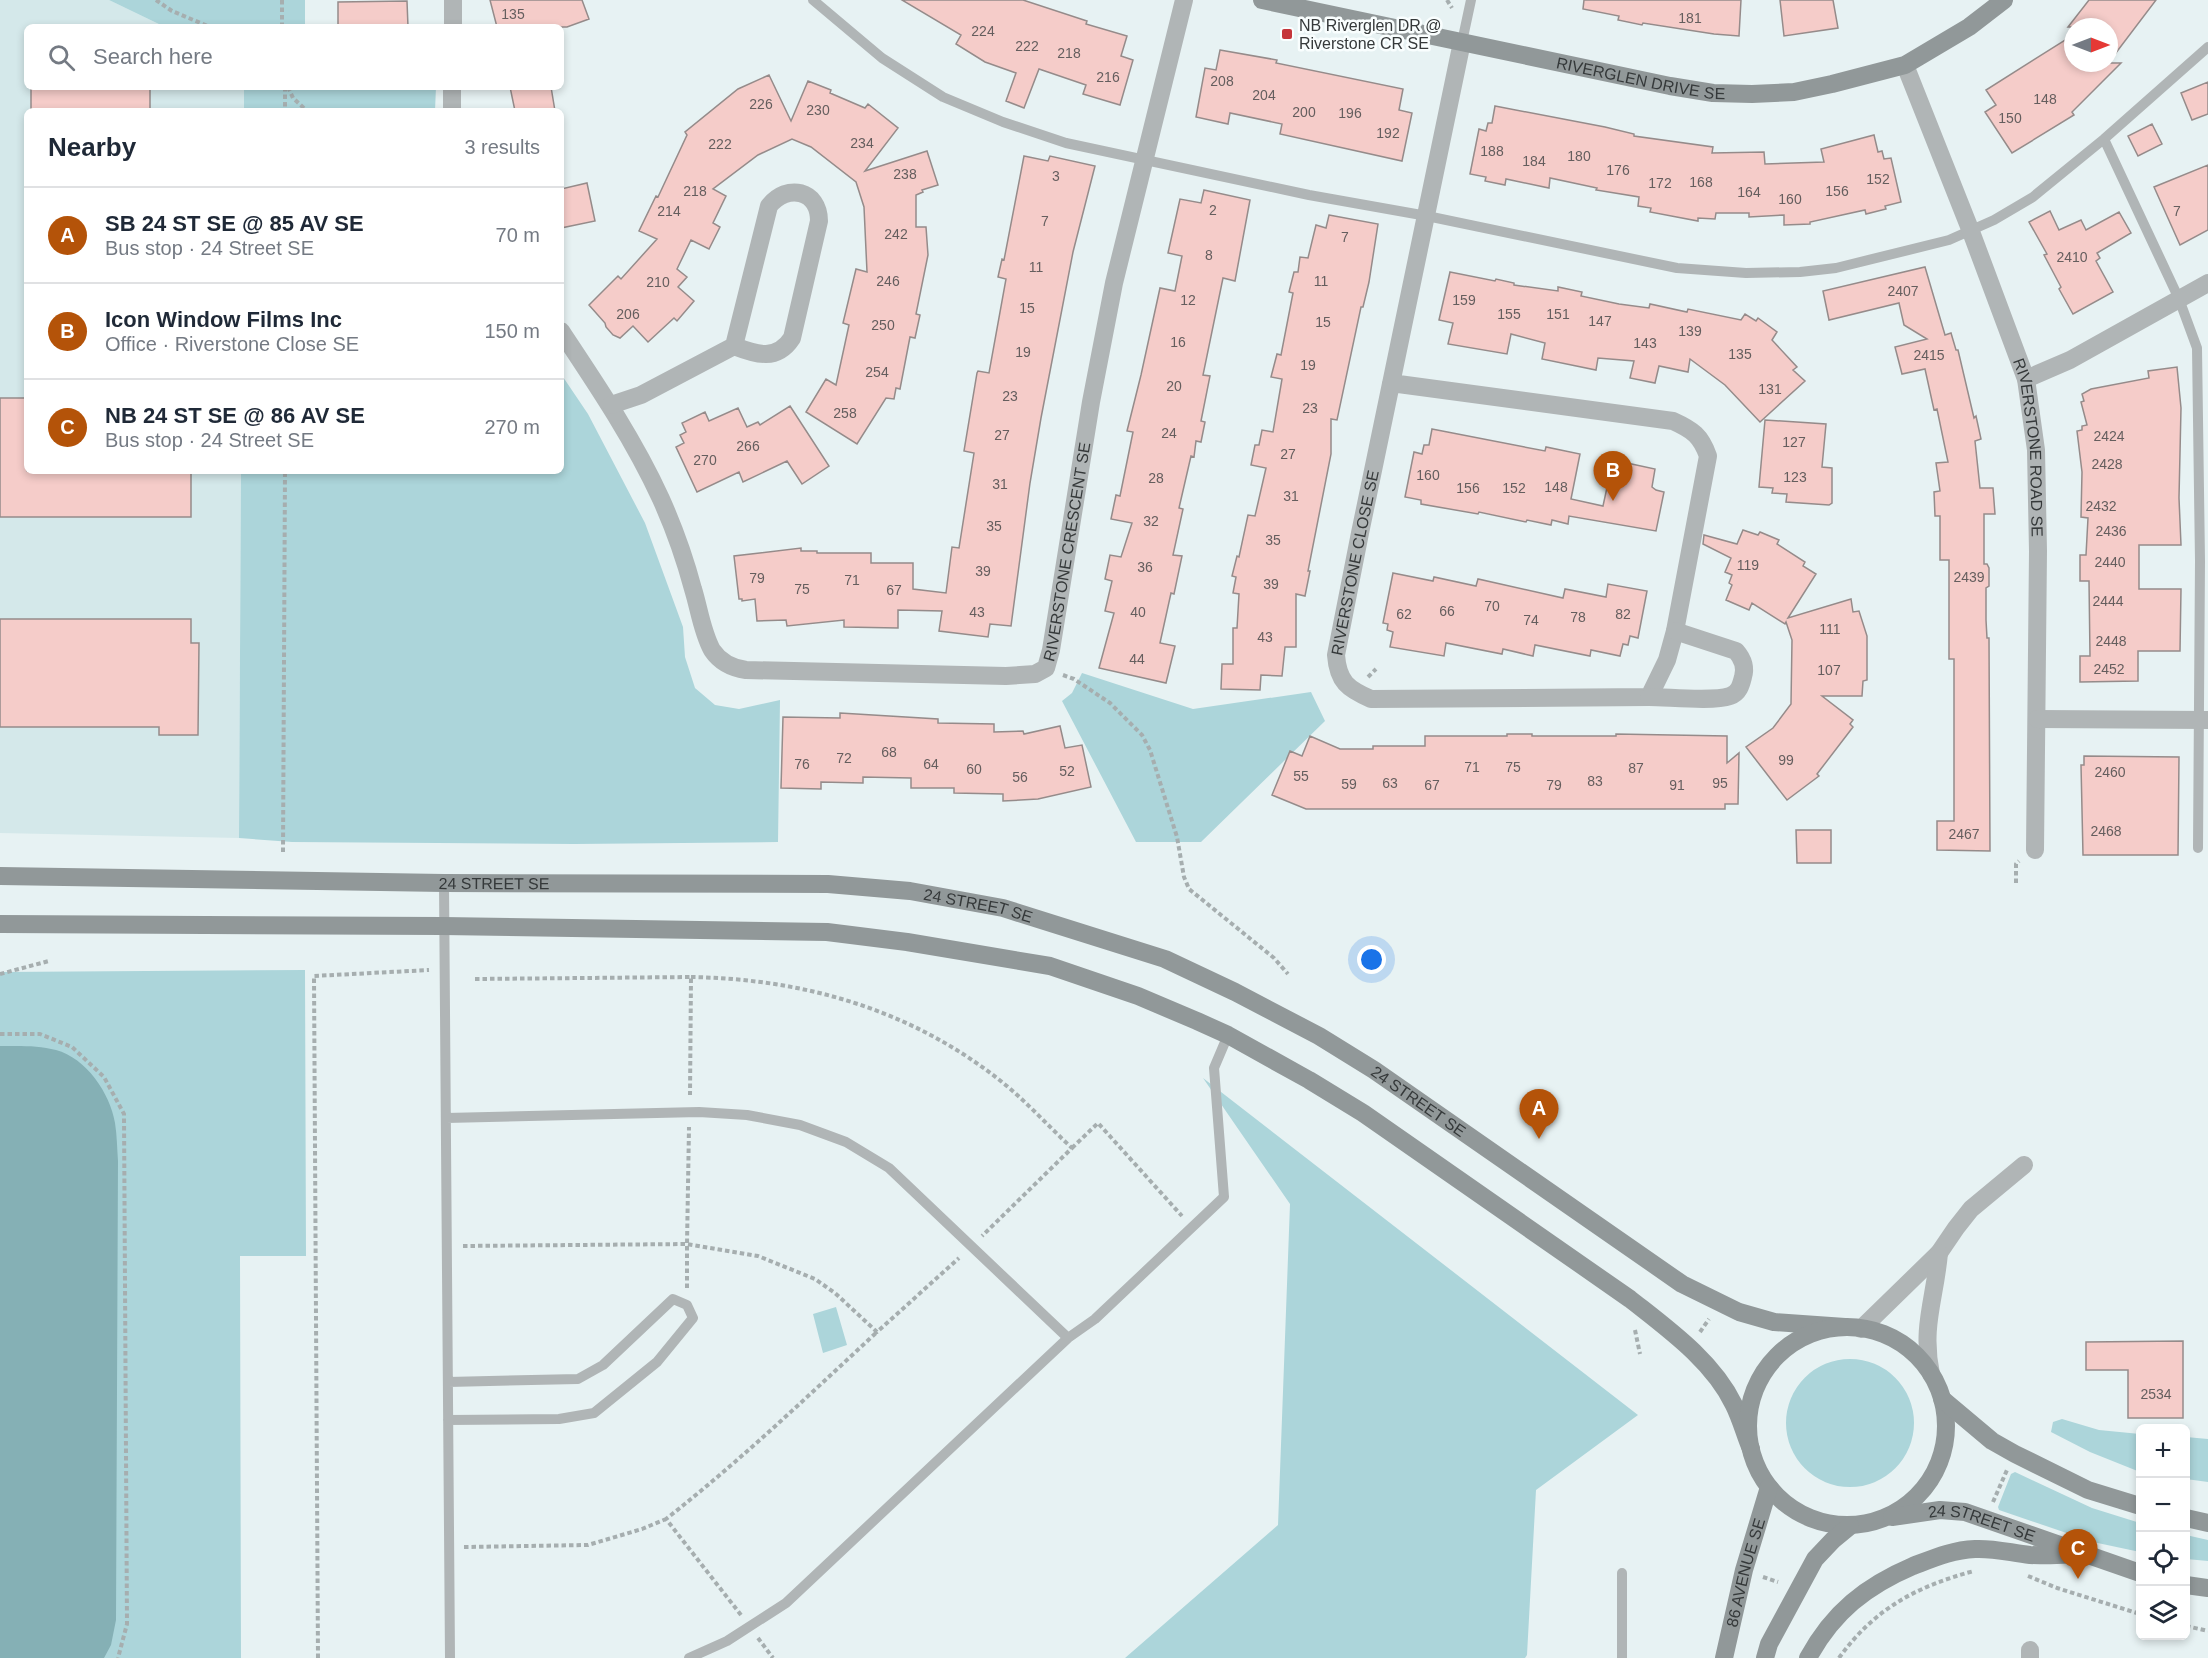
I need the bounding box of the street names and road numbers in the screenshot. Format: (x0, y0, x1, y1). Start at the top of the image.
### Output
street label: RIVERGLEN DRIVE SE (1555, 54, 1726, 102)
street label: RIVERSTONE ROAD SE (2010, 356, 2046, 537)
street label: RIVERSTONE CRESCENT SE (1040, 441, 1093, 663)
street label: RIVERSTONE CLOSE SE (1328, 469, 1381, 657)
street label: 24 STREET SE (438, 874, 549, 892)
street label: 24 STREET SE (922, 885, 1035, 925)
street label: 24 STREET SE (1368, 1062, 1469, 1140)
street label: 24 STREET SE (1927, 1501, 2038, 1544)
street label: 86 AVENUE SE (1723, 1516, 1768, 1629)

